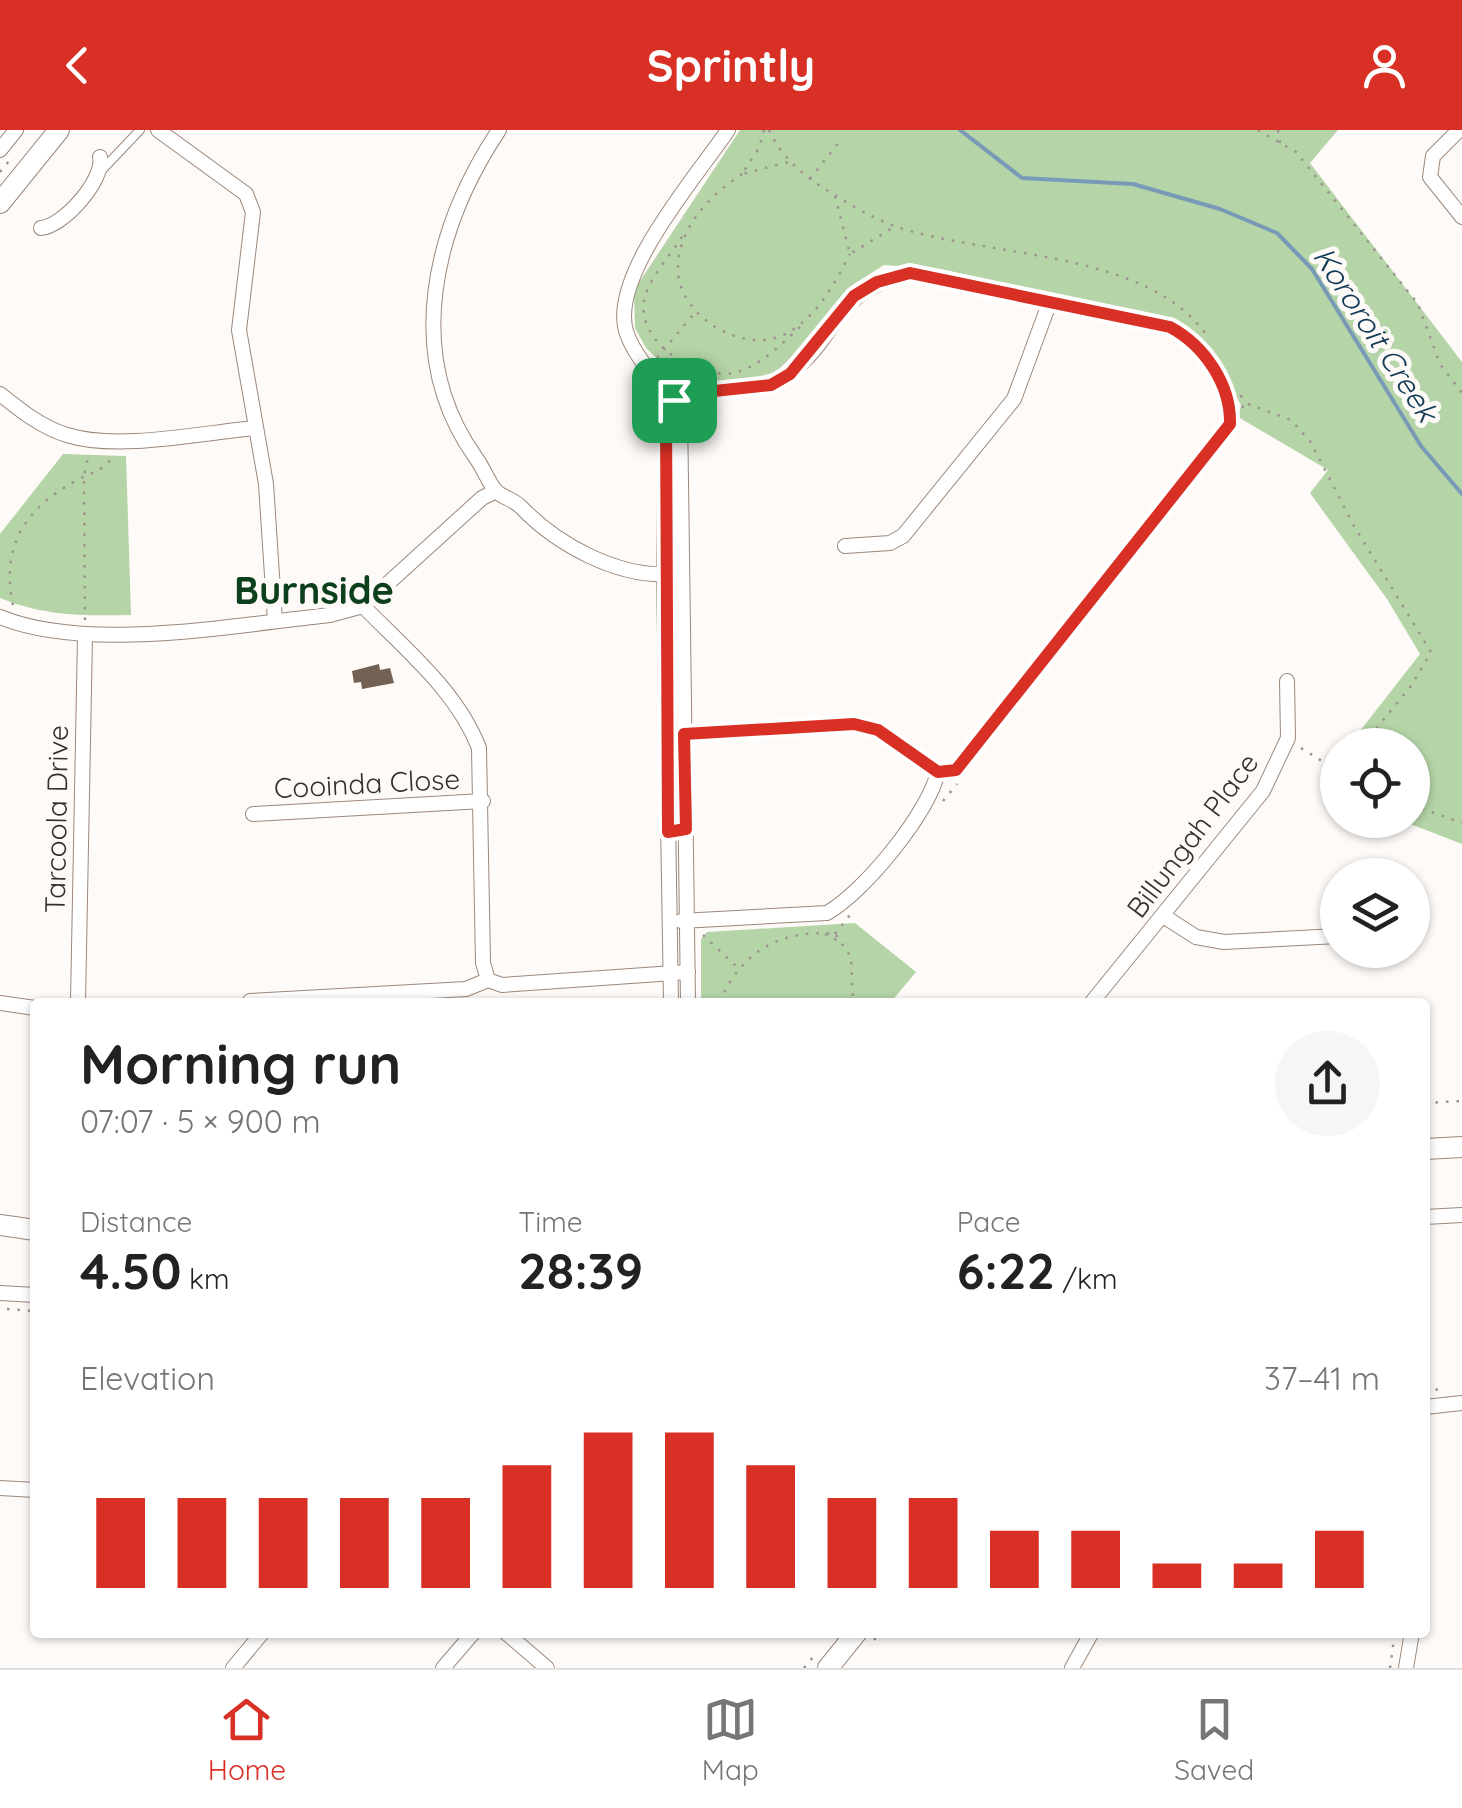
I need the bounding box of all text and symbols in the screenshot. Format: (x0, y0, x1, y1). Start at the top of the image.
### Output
text: Sprintly (647, 37, 815, 93)
icon: back (50, 38, 105, 93)
icon: person (1357, 38, 1412, 93)
water label: Kororoit Creek (1305, 239, 1448, 431)
pin (632, 358, 717, 443)
icon: arrive (647, 373, 702, 428)
district label: Burnside (234, 566, 394, 614)
street label: Tarcoola Drive (37, 725, 75, 913)
map controls (1320, 728, 1430, 968)
button: locate (1320, 728, 1430, 838)
street label: Billungah Place (1119, 746, 1265, 924)
street label: Cooinda Close (273, 761, 461, 805)
button: layers (1320, 858, 1430, 968)
text: Morning run (80, 1029, 401, 1098)
button: share (1275, 1031, 1380, 1136)
text: 07:07 · 5 × 900 m (80, 1101, 321, 1141)
text: Distance (80, 1204, 192, 1239)
text: Time (518, 1204, 583, 1239)
text: Pace (957, 1204, 1021, 1239)
text: 4.50 (80, 1239, 181, 1302)
text: 28:39 (518, 1239, 643, 1302)
text: 6:22 (957, 1239, 1055, 1302)
text: km (181, 1261, 230, 1296)
text: /km (1055, 1261, 1118, 1296)
text: Elevation (80, 1358, 215, 1398)
text: 37–41 m (1264, 1358, 1380, 1398)
tab: Home (208, 1692, 286, 1787)
tab: Map (702, 1692, 759, 1787)
tab: Saved (1174, 1692, 1254, 1787)

